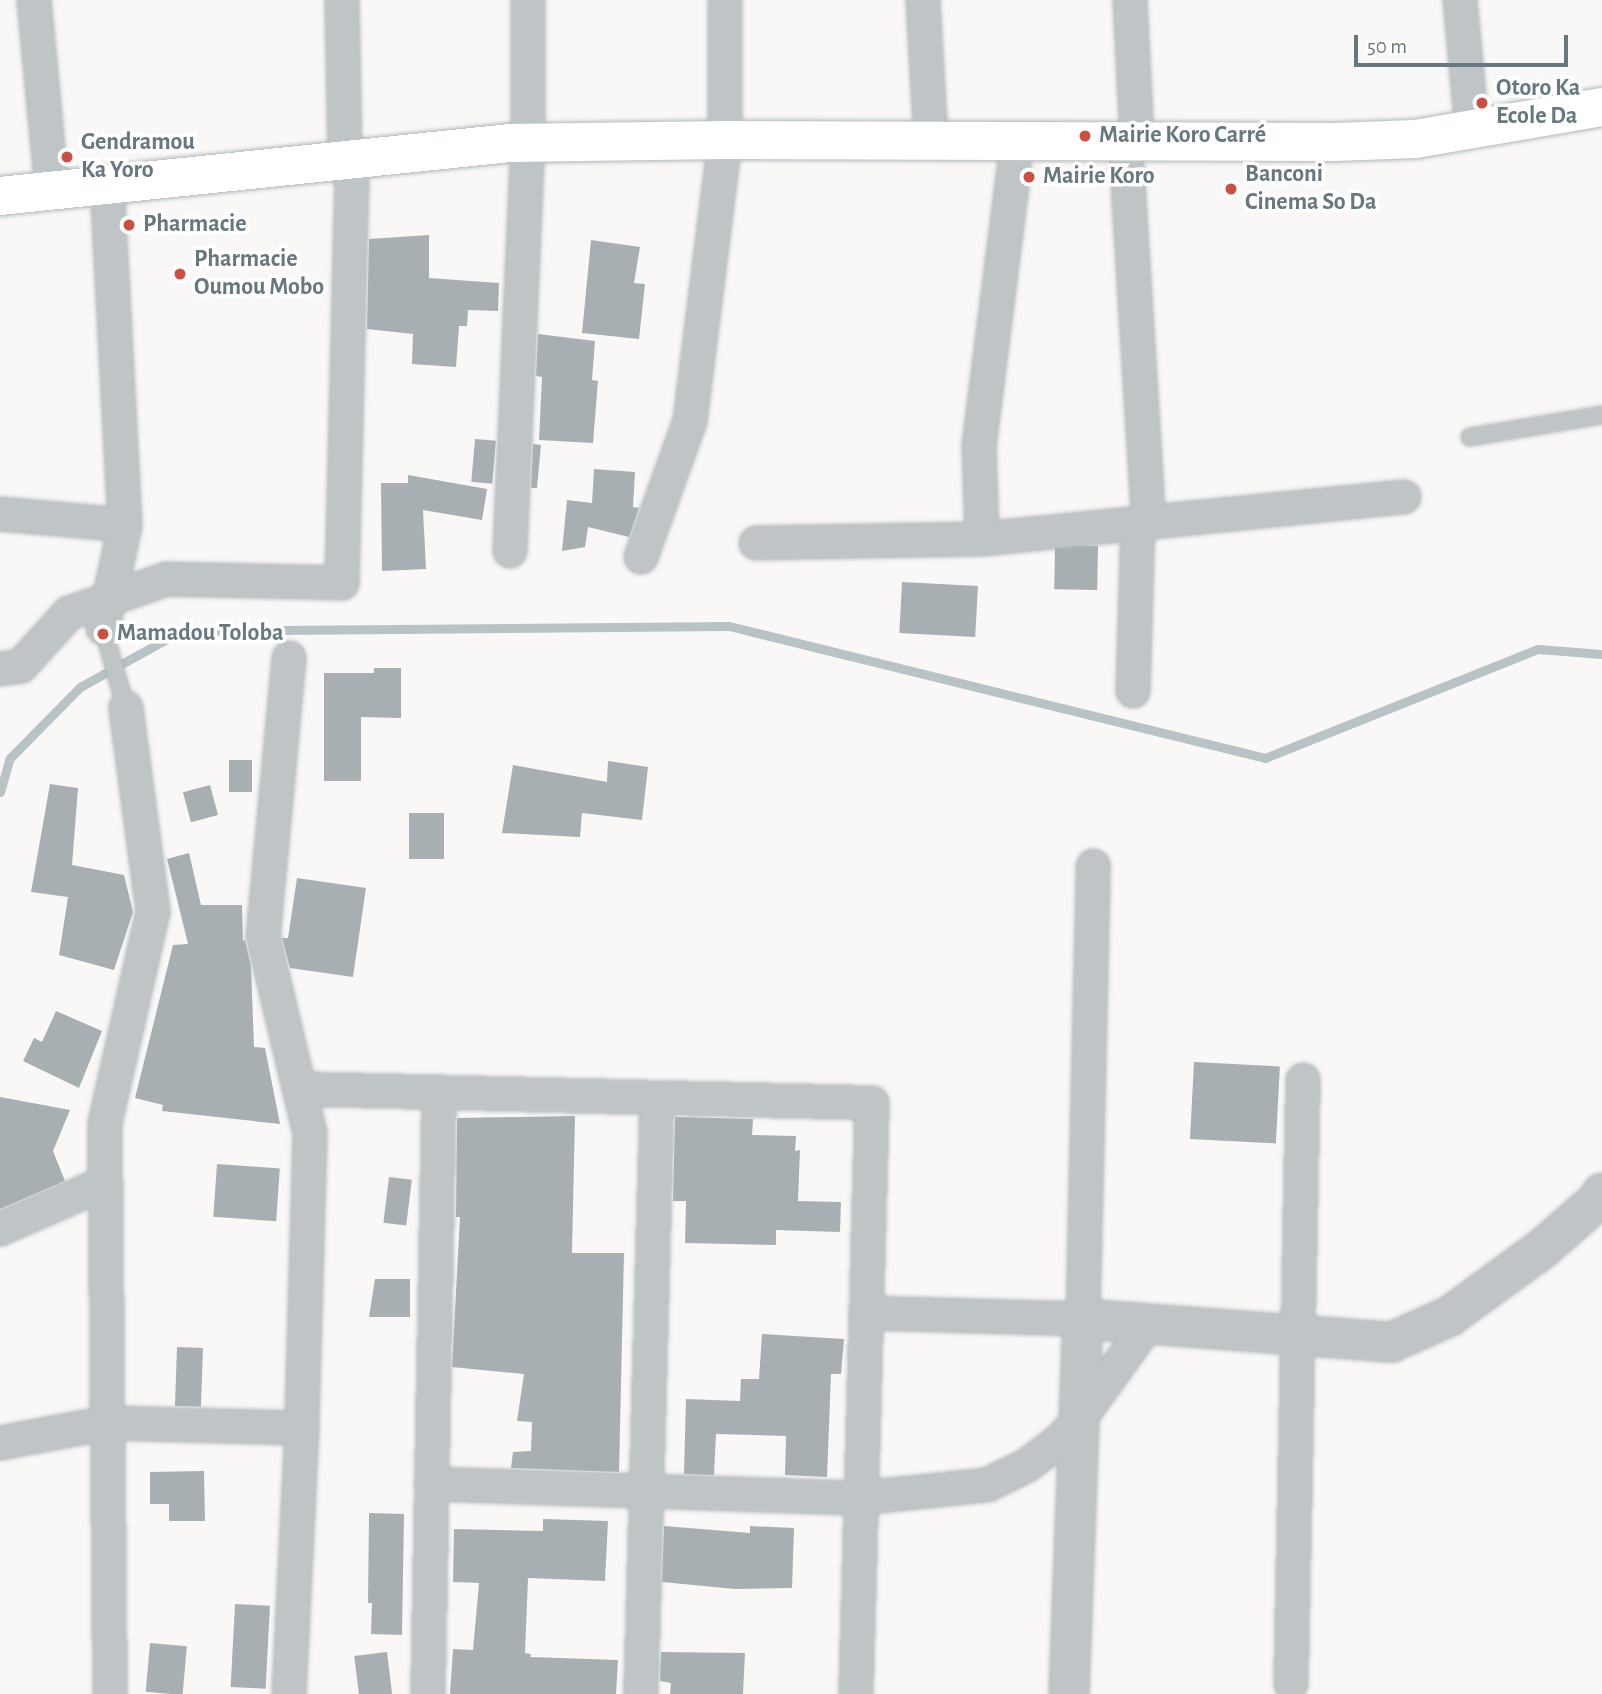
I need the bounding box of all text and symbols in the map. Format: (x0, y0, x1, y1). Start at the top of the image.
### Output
scale bar (1357, 21, 1570, 65)
text: 50 m (1367, 36, 1407, 57)
place label: Otoro Ka Ecole Da (1496, 75, 1580, 131)
marker: Otoro Ka Ecole Da (1474, 95, 1490, 111)
place label: Mairie Koro Carré (1099, 122, 1266, 150)
marker: Mairie Koro Carré (1077, 128, 1093, 144)
place label: Gendramou Ka Yoro (81, 129, 195, 185)
marker: Gendramou Ka Yoro (59, 149, 75, 165)
place label: Banconi Cinema So Da (1245, 161, 1376, 217)
place label: Mairie Koro (1043, 163, 1155, 191)
marker: Mairie Koro (1021, 169, 1037, 185)
marker: Banconi Cinema So Da (1223, 181, 1239, 197)
place label: Pharmacie (143, 211, 247, 239)
marker: Pharmacie (121, 217, 137, 233)
place label: Pharmacie Oumou Mobo (194, 246, 324, 302)
marker: Pharmacie Oumou Mobo (172, 266, 188, 282)
place label: Mamadou Toloba (117, 620, 284, 648)
marker: Mamadou Toloba (95, 626, 111, 642)

